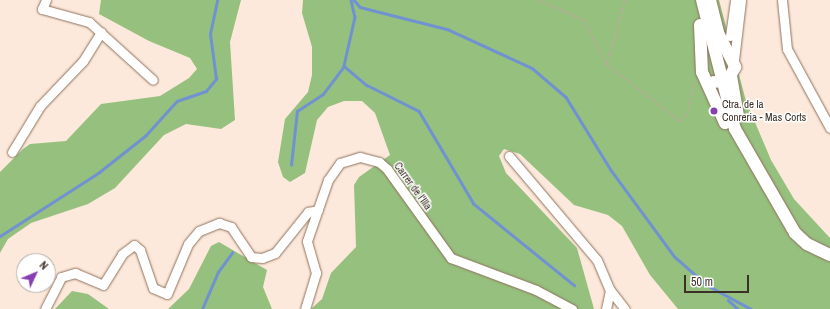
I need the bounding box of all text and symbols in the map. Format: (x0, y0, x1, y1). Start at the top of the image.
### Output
place label: Ctra. de la Conreria - Mas Corts (722, 98, 806, 124)
marker: Ctra. de la Conreria - Mas Corts (709, 106, 719, 116)
street label: Carrer de l'Illa (391, 160, 435, 212)
north arrow (16, 253, 56, 293)
text: N (37, 258, 51, 273)
scale bar (686, 267, 751, 293)
text: 50 m (691, 274, 713, 290)

